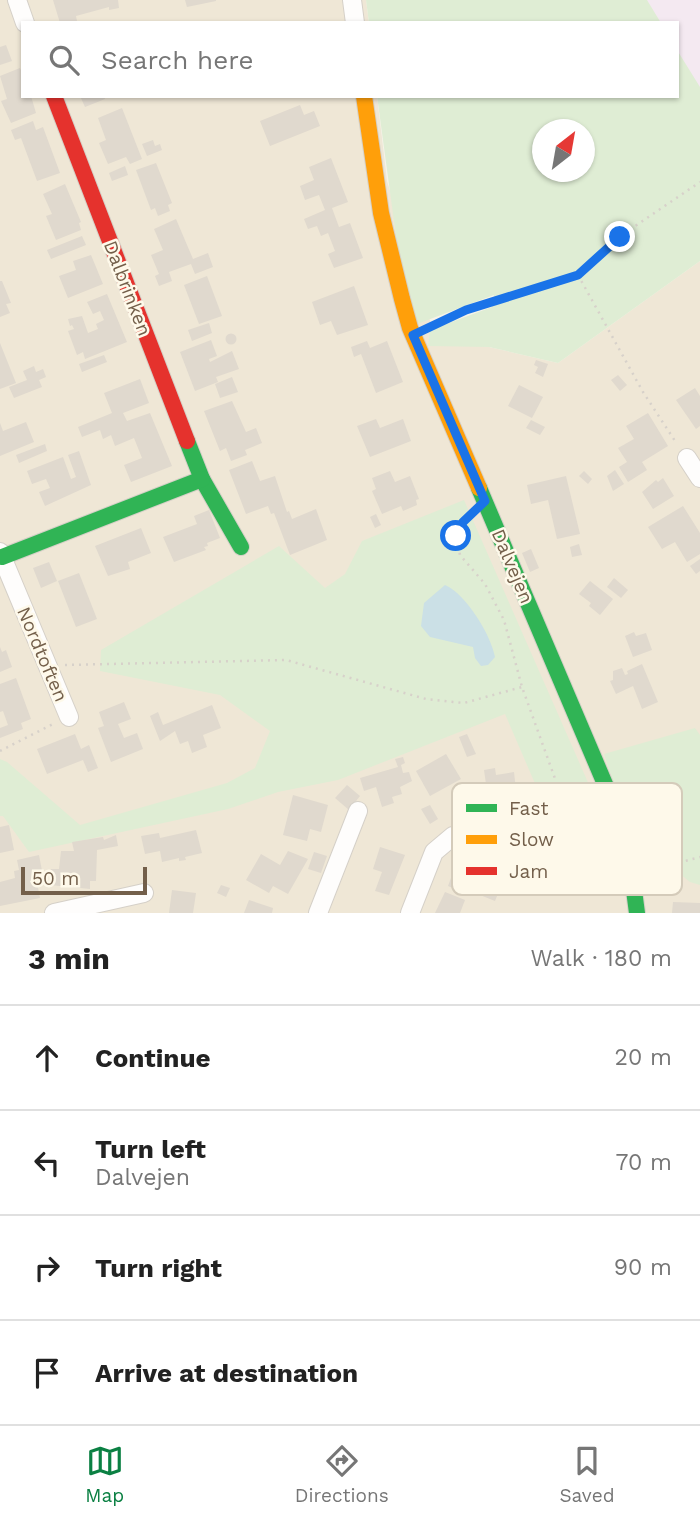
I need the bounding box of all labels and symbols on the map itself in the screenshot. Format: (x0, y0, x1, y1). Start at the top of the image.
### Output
north arrow (532, 119, 595, 182)
route end (604, 221, 635, 252)
street label: Dalbrinken (99, 237, 156, 339)
route start (440, 520, 471, 551)
street label: Dalvejen (487, 526, 538, 607)
street label: Nordtoften (12, 603, 73, 705)
legend (452, 783, 682, 895)
text: Fast (509, 797, 548, 820)
text: Slow (509, 828, 554, 851)
text: Jam (509, 860, 548, 883)
scale bar (21, 864, 147, 896)

